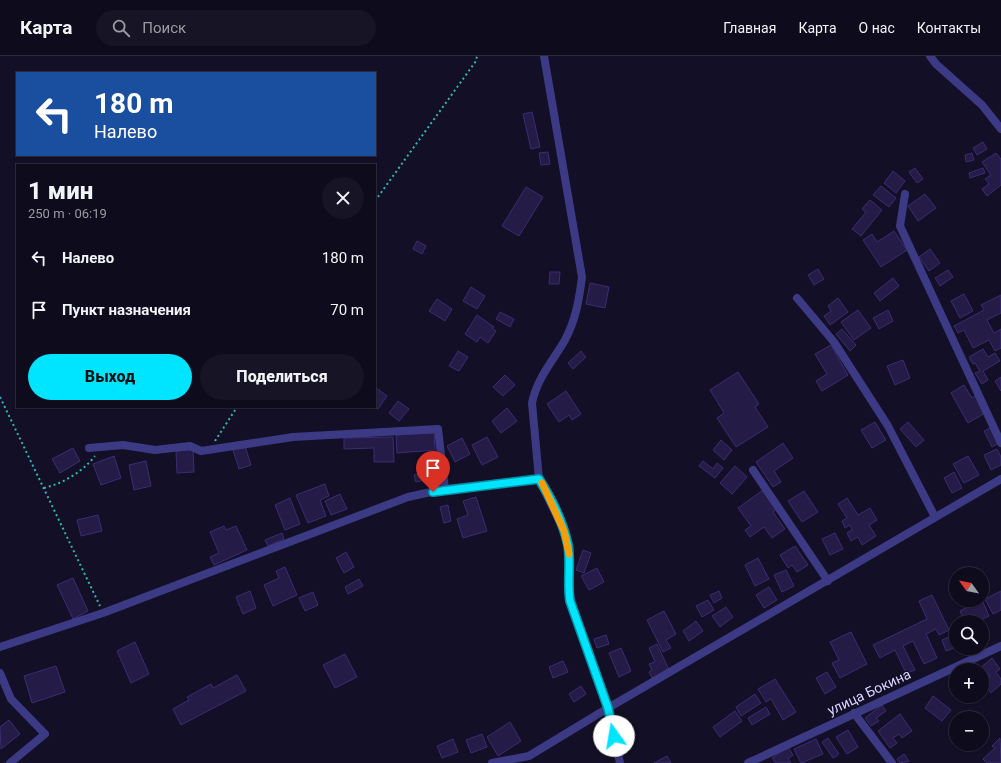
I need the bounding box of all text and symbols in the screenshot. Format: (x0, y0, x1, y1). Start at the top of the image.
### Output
search box (96, 10, 376, 46)
text: Карта (20, 16, 72, 39)
icon: search (110, 17, 132, 39)
text: Поиск (142, 19, 186, 37)
text: Главная (723, 20, 776, 36)
text: Карта (798, 20, 837, 36)
text: О нас (859, 20, 895, 36)
text: Контакты (917, 20, 981, 36)
text: 180 m (94, 87, 173, 120)
icon: left (28, 88, 80, 140)
text: Налево (94, 121, 157, 142)
text: 1 мин (28, 177, 93, 205)
button: close (322, 177, 364, 219)
text: 250 m · 06:19 (28, 206, 107, 221)
icon: left (28, 247, 50, 269)
text: Налево (62, 249, 114, 267)
text: 180 m (322, 249, 364, 267)
icon: arrive (28, 299, 50, 321)
text: Пункт назначения (62, 301, 191, 319)
text: 70 m (330, 301, 364, 319)
button: Выход (28, 354, 192, 400)
button: Поделиться (200, 354, 364, 400)
pin (416, 451, 450, 492)
icon: arrive (422, 457, 444, 479)
north arrow (949, 567, 989, 607)
map controls (949, 567, 989, 751)
button: search (949, 615, 989, 655)
button: + (949, 663, 989, 703)
street label: улица Бокина (825, 666, 913, 718)
button: − (949, 711, 989, 751)
position arrow (593, 715, 635, 757)

